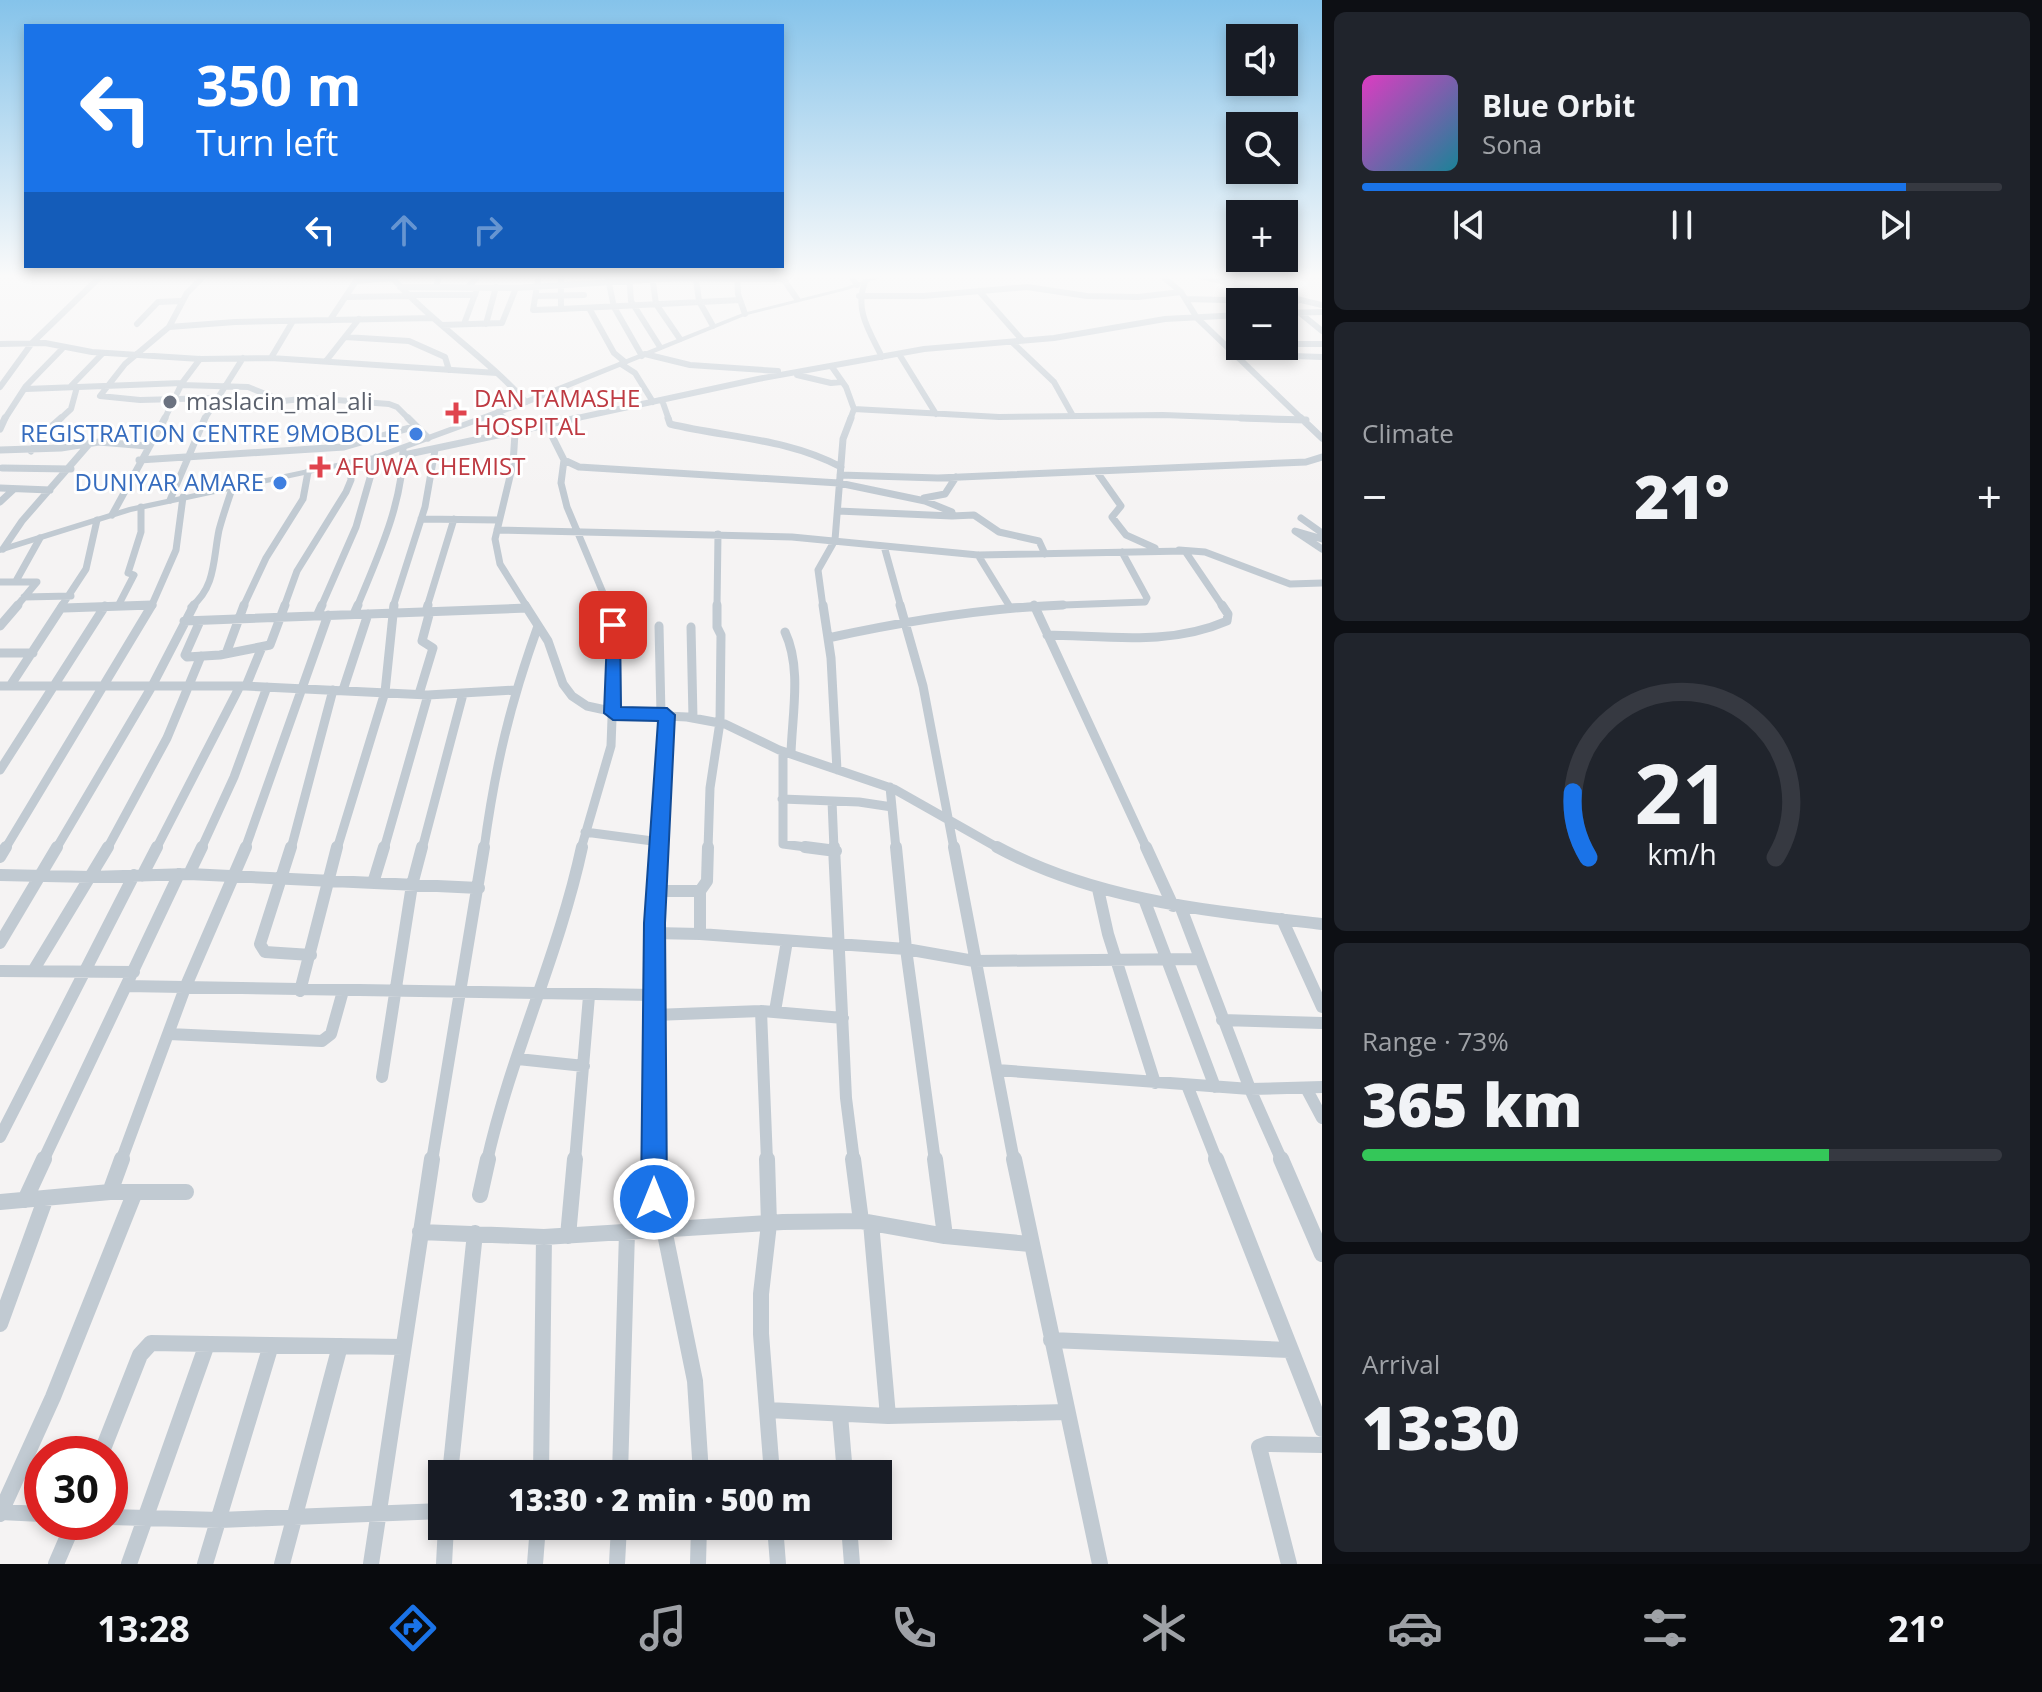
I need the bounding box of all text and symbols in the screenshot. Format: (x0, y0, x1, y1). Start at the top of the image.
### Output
map controls (1226, 24, 1298, 360)
button: sound (1226, 24, 1298, 96)
text: 350 m (196, 46, 362, 122)
icon: left (64, 56, 168, 160)
text: Blue Orbit (1482, 85, 1635, 126)
button: search (1226, 112, 1298, 184)
text: Turn left (196, 118, 338, 167)
text: Sona (1482, 126, 1542, 162)
button: + (1226, 200, 1298, 272)
icon: previous (1447, 203, 1491, 247)
icon: pause (1660, 203, 1704, 247)
icon: next (1873, 203, 1917, 247)
icon: left (298, 208, 342, 252)
icon: ahead (382, 208, 426, 252)
icon: right (466, 208, 510, 252)
button: − (1226, 288, 1298, 360)
place label: DAN TAMASHE HOSPITAL (474, 381, 640, 442)
place label: maslacin_mal_ali (186, 384, 373, 417)
marker: maslacin_mal_ali (161, 393, 179, 411)
marker: DAN TAMASHE HOSPITAL (445, 402, 467, 424)
text: Climate (1362, 415, 1454, 451)
place label: REGISTRATION CENTRE 9MOBOLE (20, 416, 400, 449)
marker: REGISTRATION CENTRE 9MOBOLE (407, 425, 425, 443)
place label: AFUWA CHEMIST (336, 449, 525, 482)
text: 21° (1634, 455, 1730, 537)
marker: AFUWA CHEMIST (311, 458, 329, 476)
place label: DUNIYAR AMARE (75, 465, 264, 498)
text: − (1362, 466, 1387, 526)
text: + (1977, 466, 2002, 526)
marker: DUNIYAR AMARE (271, 474, 289, 492)
pin (579, 591, 647, 659)
icon: arrive (591, 603, 635, 647)
text: 21 (1634, 735, 1730, 848)
text: km/h (1647, 834, 1717, 873)
text: Range · 73% (1362, 1023, 1509, 1059)
text: 365 km (1362, 1063, 1583, 1145)
position arrow (612, 1157, 696, 1241)
text: Arrival (1362, 1346, 1440, 1382)
text: 13:30 (1362, 1386, 1520, 1468)
speed limit sign: 30 (24, 1436, 128, 1540)
text: 13:30 · 2 min · 500 m (508, 1479, 812, 1520)
icon: directions (385, 1600, 441, 1656)
icon: music (635, 1600, 691, 1656)
icon: phone (886, 1600, 942, 1656)
icon: climate (1136, 1600, 1192, 1656)
icon: car (1387, 1600, 1443, 1656)
icon: filters (1637, 1600, 1693, 1656)
text: 13:28 (97, 1604, 190, 1653)
text: 21° (1888, 1604, 1945, 1653)

